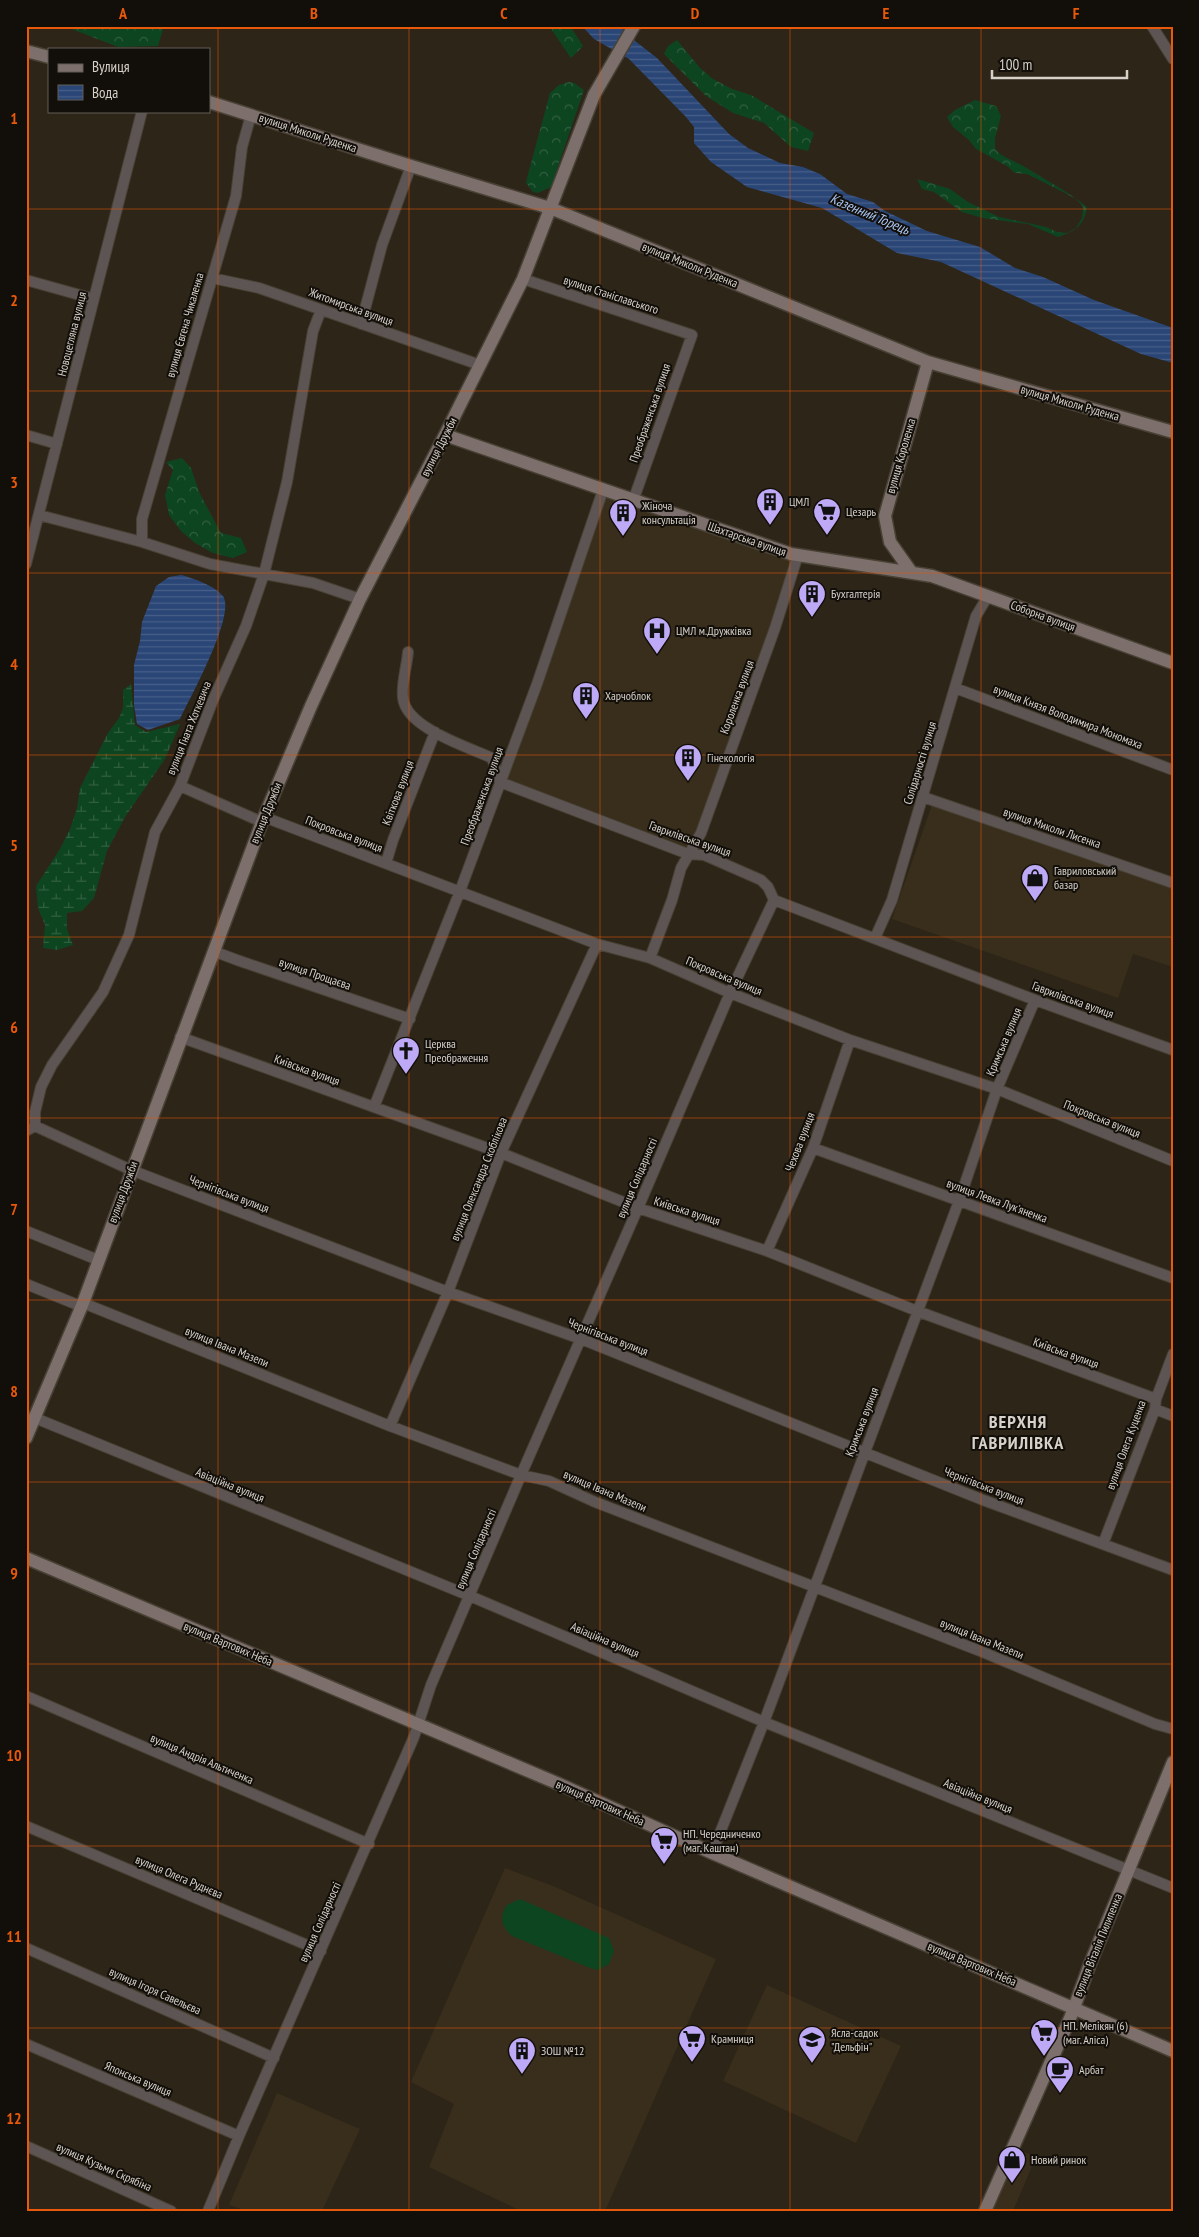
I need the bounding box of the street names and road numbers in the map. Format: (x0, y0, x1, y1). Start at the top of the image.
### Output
street label: вулиця Миколи Руденка (257, 110, 359, 155)
street label: вулиця Миколи Руденка (640, 239, 740, 291)
street label: вулиця Євгена Чикаленка (162, 271, 207, 379)
street label: вулиця Станіславського (562, 272, 661, 317)
street label: Житомирська вулиця (306, 284, 396, 329)
street label: Новоцегляна вулиця (54, 290, 89, 378)
street label: Преображенська вулиця (626, 361, 674, 464)
street label: вулиця Миколи Руденка (1019, 381, 1121, 424)
street label: вулиця Дружби (417, 415, 460, 479)
street label: вулиця Короленка (883, 416, 918, 495)
street label: Шахтарська вулиця (706, 518, 789, 559)
street label: Соборна вулиця (1009, 597, 1078, 634)
street label: Короленка вулиця (716, 658, 757, 736)
street label: вулиця Гната Хоткевича (163, 679, 214, 777)
street label: вулиця Князя Володимира Мономаха (991, 681, 1145, 752)
street label: Солідарності вулиця (900, 719, 939, 806)
street label: Преображенська вулиця (457, 744, 506, 847)
street label: Квіткова вулиця (378, 758, 417, 827)
street label: вулиця Дружби (246, 780, 285, 846)
street label: вулиця Миколи Лисенка (1001, 804, 1103, 851)
street label: Покровська вулиця (303, 812, 385, 855)
street label: Гаврилівська вулиця (647, 817, 733, 860)
street label: Покровська вулиця (684, 953, 765, 998)
street label: вулиця Прощаєва (277, 954, 353, 993)
street label: Гаврилівська вулиця (1030, 978, 1116, 1021)
street label: Кримська вулиця (982, 1005, 1025, 1078)
street label: Київська вулиця (272, 1051, 342, 1088)
street label: Покровська вулиця (1062, 1096, 1143, 1141)
street label: Чехова вулиця (781, 1110, 818, 1173)
street label: вулиця Олександра Скоблікова (447, 1115, 510, 1243)
street label: вулиця Солідарності (613, 1135, 660, 1220)
street label: вулиця Дружби (104, 1159, 141, 1225)
street label: Чернігівська вулиця (187, 1171, 272, 1216)
street label: вулиця Левка Лук'яненка (945, 1175, 1050, 1226)
street label: Київська вулиця (652, 1193, 723, 1228)
street label: Чернігівська вулиця (566, 1314, 651, 1359)
street label: вулиця Івана Мазепи (183, 1323, 271, 1370)
street label: Київська вулиця (1031, 1334, 1101, 1371)
street label: Кримська вулиця (841, 1385, 882, 1458)
street label: вулиця Олега Куценка (1102, 1398, 1149, 1492)
street label: Чернігівська вулиця (942, 1463, 1027, 1508)
street label: Авіаційна вулиця (194, 1464, 267, 1505)
street label: вулиця Івана Мазепи (561, 1466, 649, 1515)
street label: вулиця Солідарності (452, 1506, 499, 1591)
street label: вулиця Івана Мазепи (938, 1615, 1026, 1662)
street label: вулиця Вартових Неба (182, 1618, 275, 1669)
street label: Авіаційна вулиця (569, 1618, 642, 1661)
street label: вулиця Андрія Альтиченка (148, 1730, 256, 1787)
street label: Авіаційна вулиця (942, 1775, 1015, 1816)
street label: вулиця Вартових Неба (554, 1776, 647, 1829)
street label: вулиця Олега Руднєва (133, 1851, 225, 1902)
street label: вулиця Солідарності (295, 1879, 344, 1964)
street label: вулиця Віталія Пилипенка (1070, 1891, 1125, 1999)
street label: вулиця Вартових Неба (926, 1938, 1019, 1989)
street label: вулиця Ігоря Савельєва (107, 1964, 204, 2018)
street label: Японська вулиця (103, 2058, 174, 2099)
street label: вулиця Кузьми Скрябіна (54, 2139, 154, 2194)

